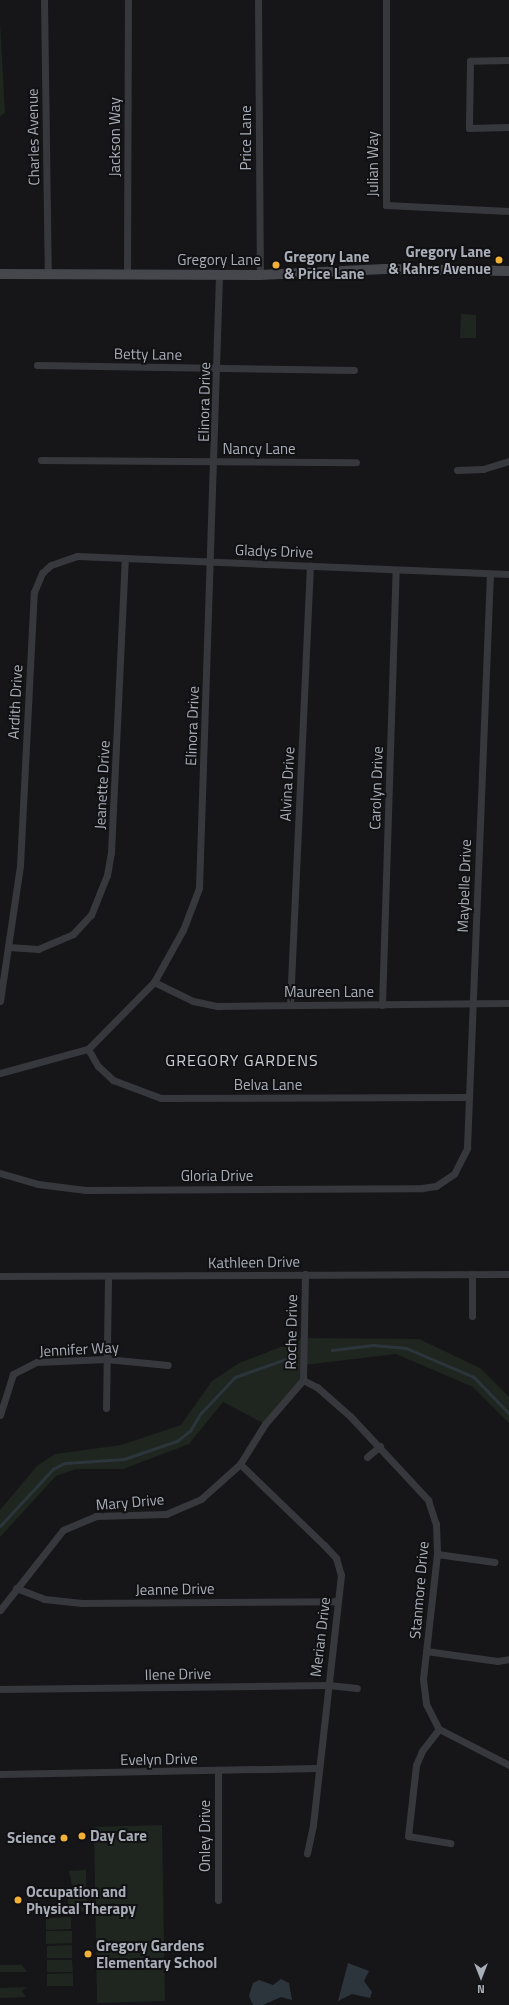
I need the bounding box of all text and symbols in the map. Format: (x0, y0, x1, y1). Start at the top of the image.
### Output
street label: Charles Avenue (23, 88, 43, 186)
street label: Jackson Way (106, 97, 124, 177)
street label: Price Lane (237, 105, 255, 171)
street label: Julian Way (364, 131, 382, 197)
place label: Gregory Lane & Kahrs Avenue (388, 242, 491, 277)
place label: Gregory Lane & Price Lane (284, 247, 369, 282)
street label: Gregory Lane (177, 251, 261, 269)
marker: Gregory Lane & Kahrs Avenue (494, 255, 504, 265)
marker: Gregory Lane & Price Lane (271, 260, 281, 270)
street label: Betty Lane (114, 344, 182, 364)
street label: Elinora Drive (194, 362, 214, 442)
street label: Nancy Lane (222, 440, 296, 458)
street label: Gladys Drive (235, 541, 313, 561)
street label: Ardith Drive (4, 664, 26, 740)
street label: Elinora Drive (182, 686, 202, 766)
street label: Jeanette Drive (91, 740, 113, 830)
street label: Alvina Drive (276, 746, 298, 822)
street label: Carolyn Drive (366, 746, 386, 830)
street label: Maybelle Drive (453, 839, 475, 933)
street label: Maureen Lane (284, 983, 374, 1001)
district label: GREGORY GARDENS (165, 1050, 319, 1070)
street label: Belva Lane (234, 1076, 302, 1094)
street label: Gloria Drive (181, 1167, 253, 1185)
street label: Kathleen Drive (208, 1252, 300, 1272)
street label: Roche Drive (281, 1294, 301, 1370)
street label: Jennifer Way (39, 1338, 119, 1360)
street label: Mary Drive (95, 1490, 165, 1514)
street label: Stanmore Drive (406, 1540, 432, 1640)
street label: Jeanne Drive (135, 1579, 215, 1599)
street label: Merian Drive (306, 1596, 334, 1678)
street label: Ilene Drive (145, 1664, 211, 1684)
street label: Evelyn Drive (120, 1749, 198, 1769)
street label: Onley Drive (196, 1800, 214, 1872)
place label: Day Care (90, 1827, 147, 1845)
place label: Science (7, 1829, 56, 1847)
marker: Day Care (77, 1831, 87, 1841)
marker: Science (59, 1833, 69, 1843)
place label: Occupation and Physical Therapy (26, 1882, 136, 1917)
marker: Occupation and Physical Therapy (13, 1895, 23, 1905)
place label: Gregory Gardens Elementary School (96, 1936, 217, 1971)
marker: Gregory Gardens Elementary School (83, 1949, 93, 1959)
north arrow (461, 1957, 501, 1997)
text: N (477, 1981, 485, 1997)

